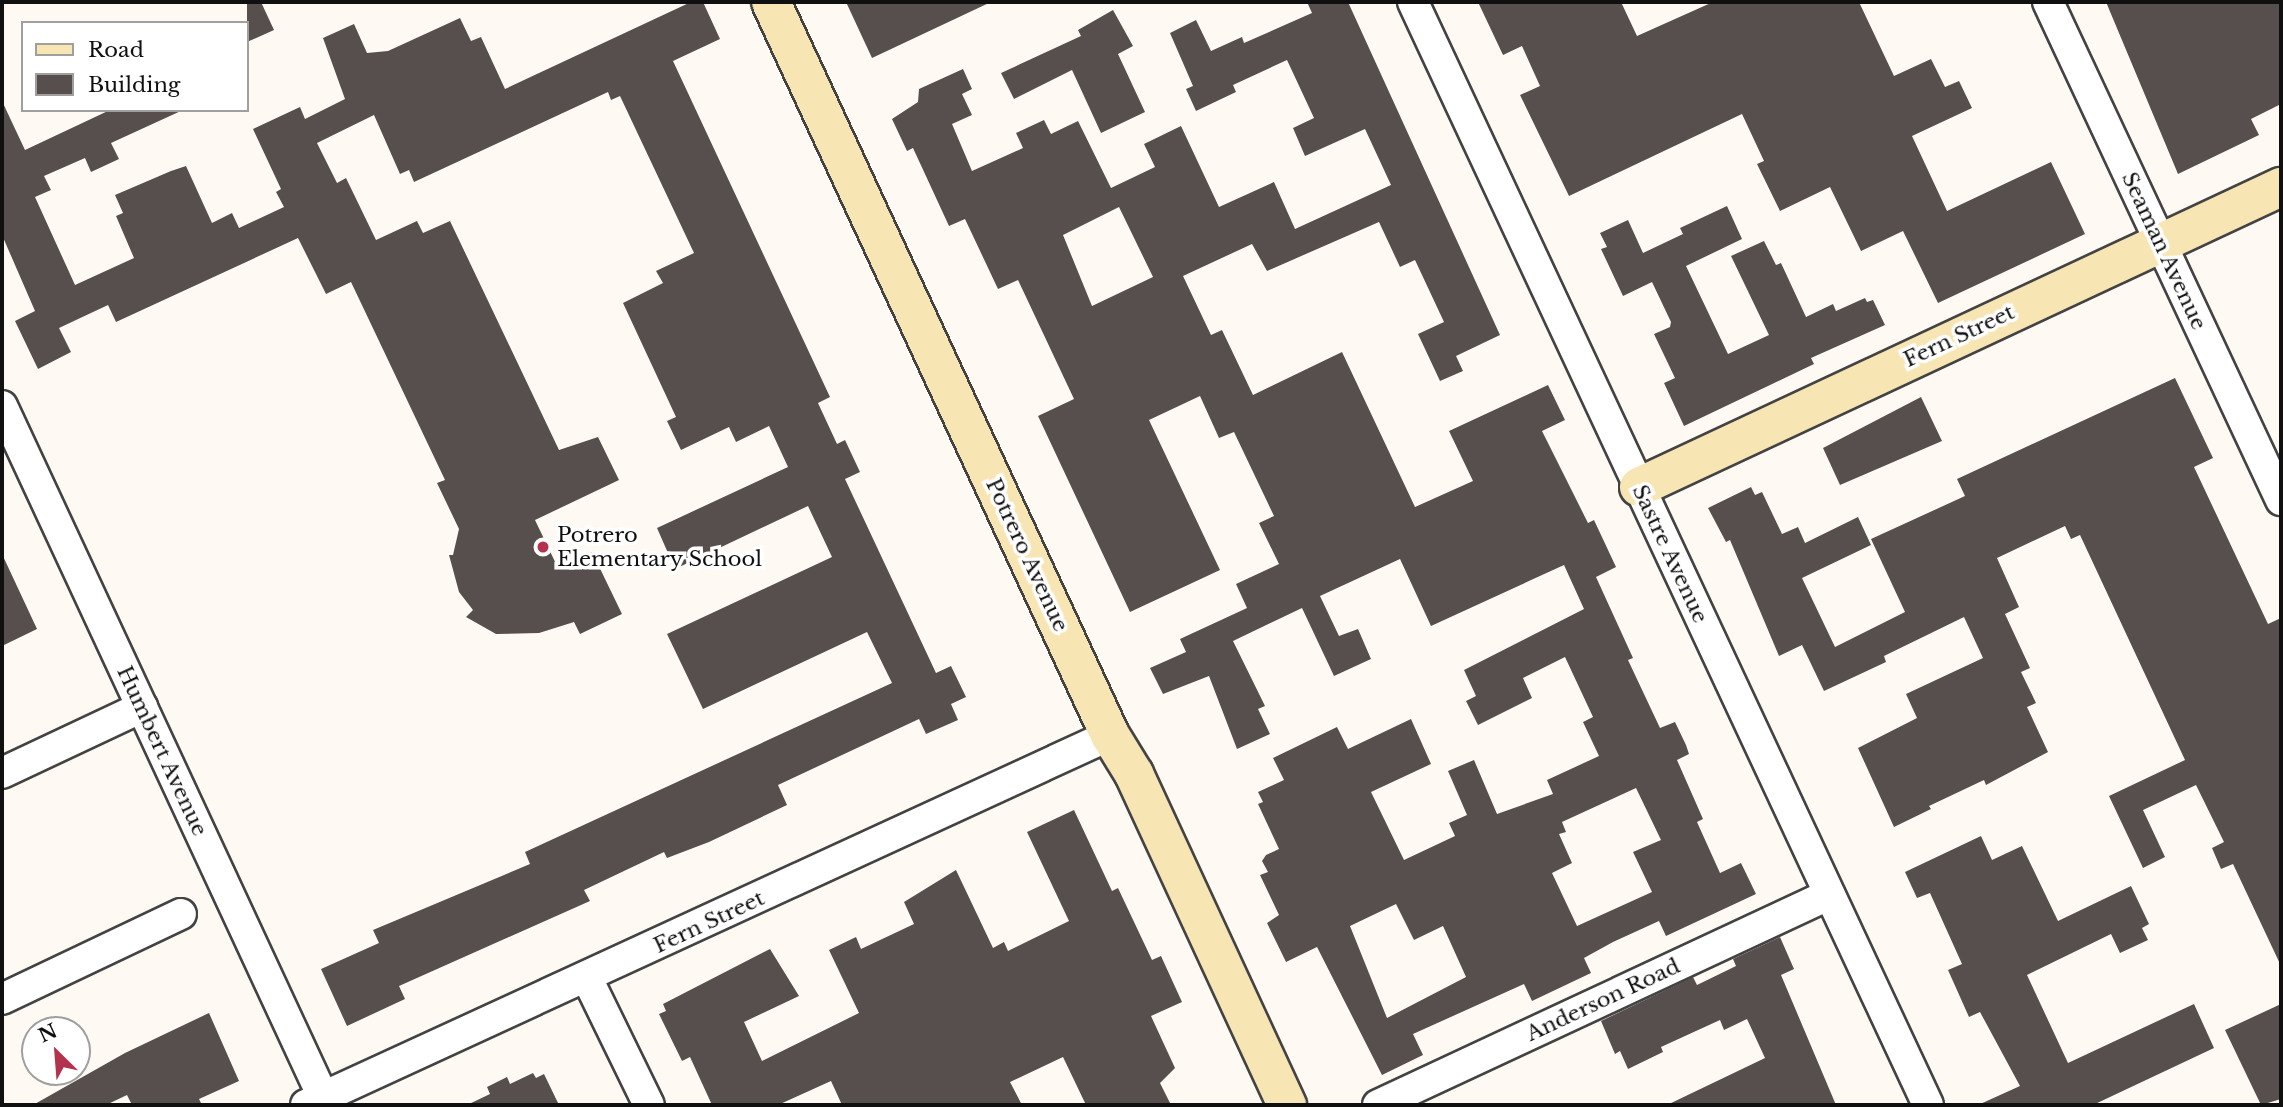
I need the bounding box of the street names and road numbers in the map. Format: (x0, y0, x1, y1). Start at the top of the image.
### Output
street label: Seaman Avenue (2116, 168, 2212, 334)
street label: Fern Street (1900, 299, 2018, 373)
street label: Potrero Avenue (980, 474, 1074, 636)
street label: Sastre Avenue (1627, 480, 1713, 628)
street label: Humbert Avenue (111, 662, 213, 840)
street label: Fern Street (650, 885, 768, 959)
street label: Anderson Road (1522, 953, 1684, 1047)

